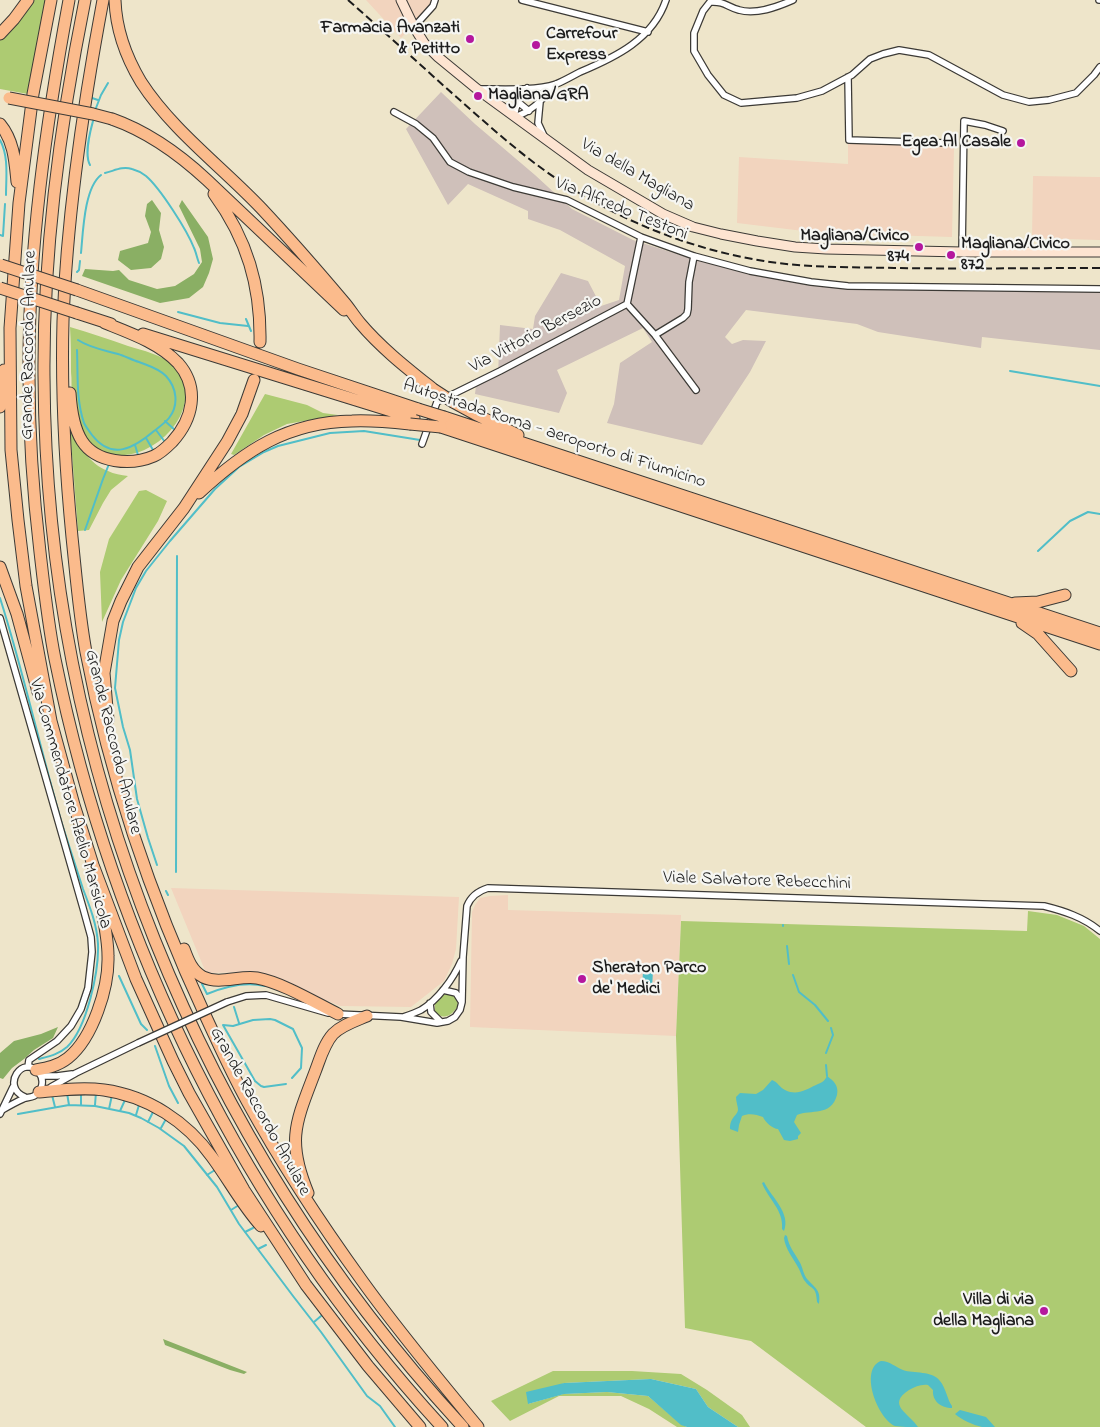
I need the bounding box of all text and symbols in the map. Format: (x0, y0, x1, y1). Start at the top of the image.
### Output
place label: Farmacia Avanzati & Petitto (321, 18, 460, 60)
place label: Carrefour Express (546, 24, 617, 66)
marker: Farmacia Avanzati & Petitto (464, 33, 476, 45)
marker: Carrefour Express (530, 39, 542, 51)
place label: Magliana/GRA (488, 85, 589, 107)
marker: Magliana/GRA (472, 90, 484, 102)
place label: Egea Al Casale (902, 132, 1011, 154)
street label: Via della Magliana (576, 135, 698, 217)
marker: Egea Al Casale (1015, 137, 1027, 149)
street label: Via Alfredo Testoni (551, 173, 691, 247)
place label: Magliana/Civico 874 (800, 226, 909, 268)
place label: Magliana/Civico 872 (961, 234, 1070, 276)
marker: Magliana/Civico 874 (913, 241, 925, 253)
marker: Magliana/Civico 872 (945, 249, 957, 261)
street label: Grande Raccordo Anulare (18, 250, 42, 440)
street label: Via Vittorio Bersezio (466, 291, 606, 379)
street label: Autostrada Roma - aeroporto di Fiumicino (400, 376, 708, 494)
street label: Grande Raccordo Anulare (79, 648, 145, 836)
street label: Via Commendatore Azelio Marsicola (23, 676, 115, 932)
street label: Viale Salvatore Rebecchini (663, 868, 851, 896)
place label: Sheraton Parco de' Medici (592, 958, 706, 1001)
marker: Sheraton Parco de' Medici (576, 973, 588, 985)
street label: Grande Raccordo Anulare (204, 1024, 314, 1200)
place label: Villa di via della Magliana (933, 1290, 1034, 1332)
marker: Villa di via della Magliana (1038, 1305, 1050, 1317)

